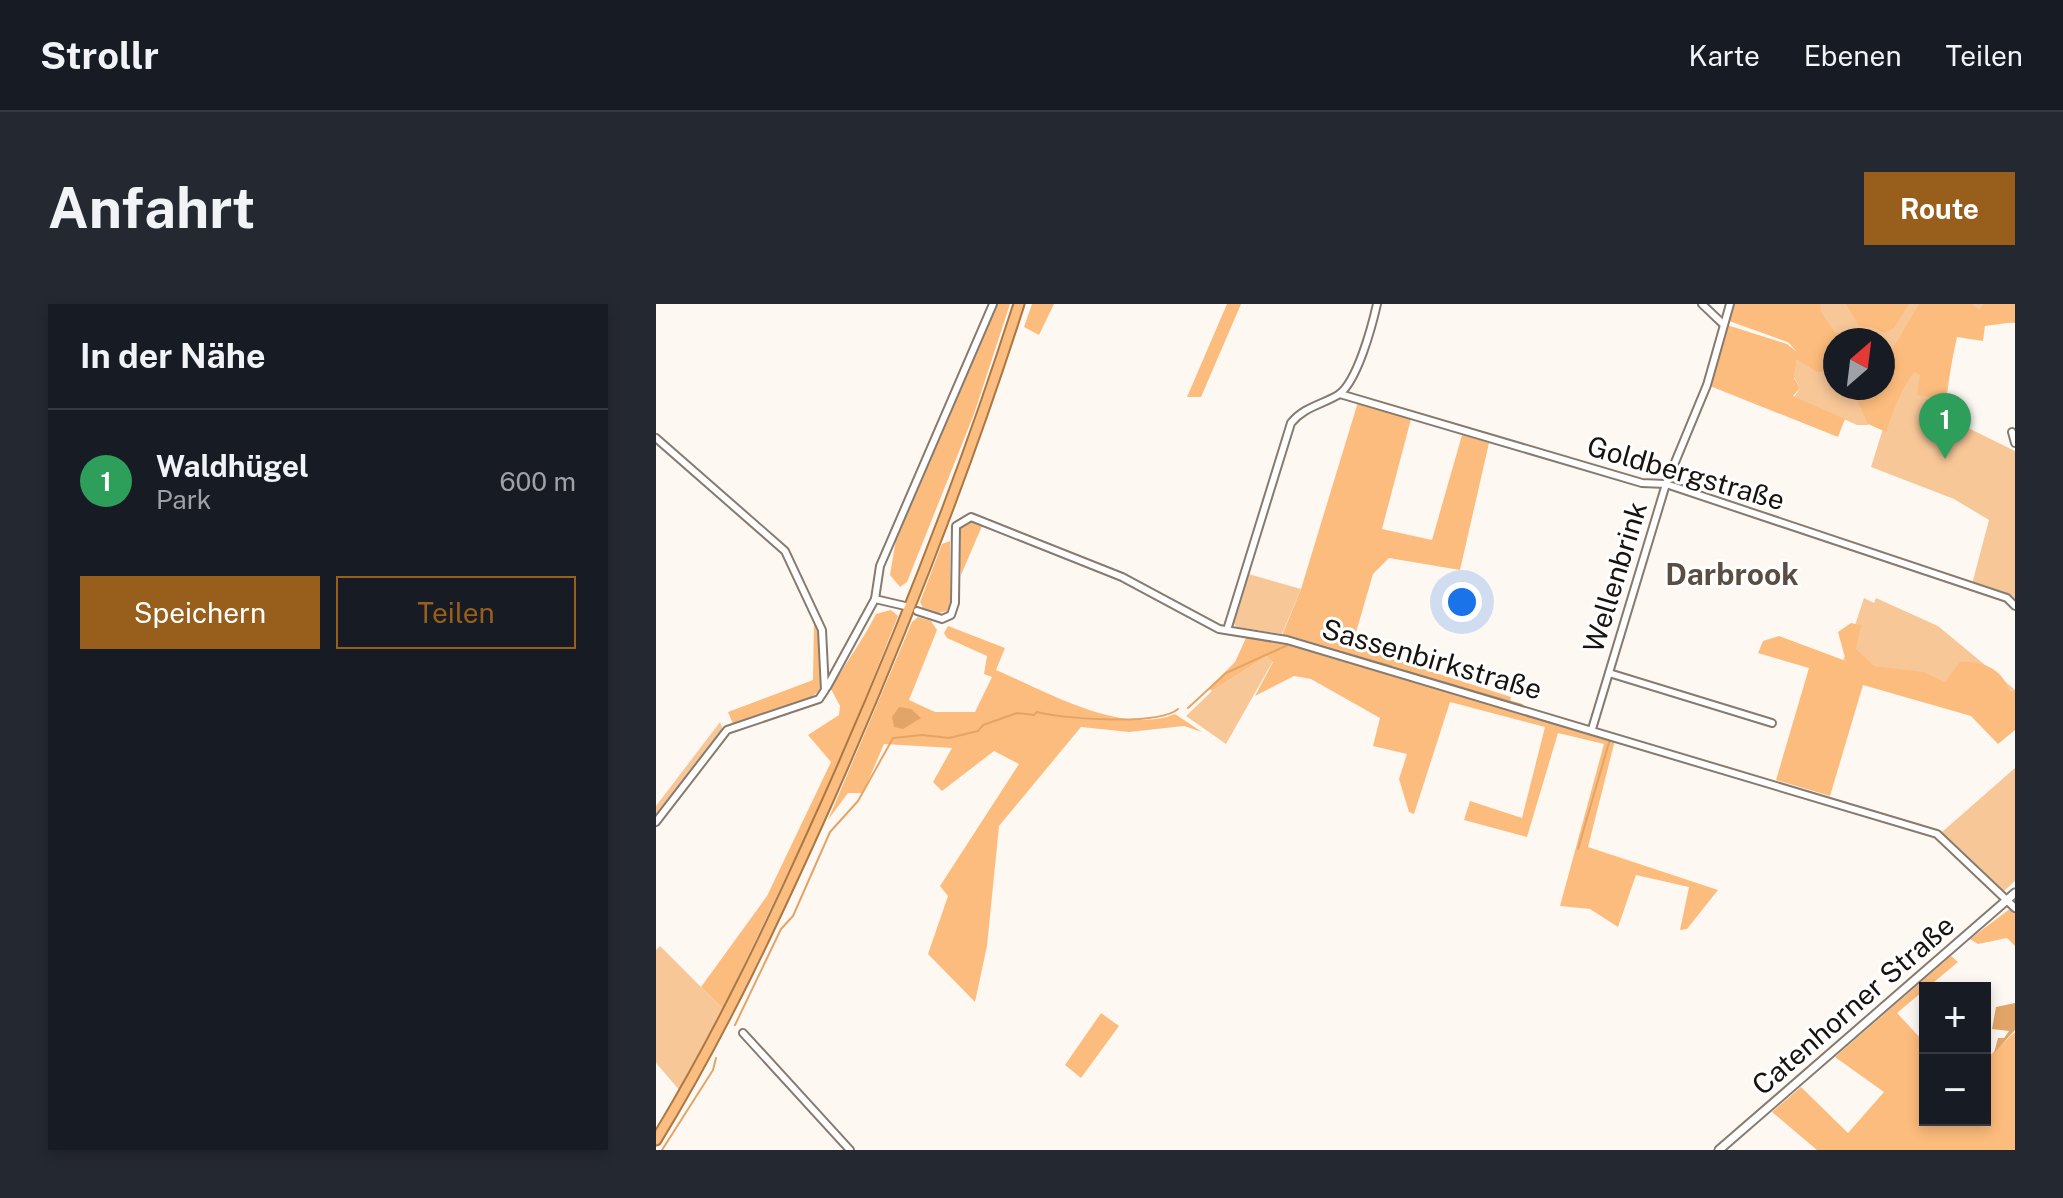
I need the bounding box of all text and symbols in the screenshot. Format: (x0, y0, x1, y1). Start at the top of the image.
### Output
text: Strollr (40, 33, 159, 78)
text: Karte (1689, 39, 1760, 72)
text: Ebenen (1804, 39, 1902, 72)
text: Teilen (1946, 39, 2023, 72)
button: Route (1864, 172, 2015, 245)
text: Anfahrt (48, 175, 255, 241)
north arrow (1823, 328, 1895, 400)
text: In der Nähe (80, 336, 266, 376)
pin: 1 (1919, 393, 1971, 459)
street label: Goldbergstraße (1584, 429, 1789, 516)
text: Waldhügel (156, 448, 309, 484)
text: 1 (100, 466, 112, 497)
text: 600 m (500, 466, 576, 497)
text: Park (156, 484, 211, 515)
street label: Wellenbrink (1576, 498, 1653, 656)
district label: Darbrook (1665, 556, 1799, 592)
button: Speichern (80, 576, 320, 649)
button: Teilen (336, 576, 576, 649)
your location (1442, 582, 1482, 622)
street label: Sassenbirkstraße (1318, 611, 1546, 706)
street label: Catenhorner Straße (1745, 908, 1960, 1101)
map controls (1919, 982, 1991, 1126)
button: + (1919, 982, 1991, 1054)
button: − (1919, 1054, 1991, 1126)

